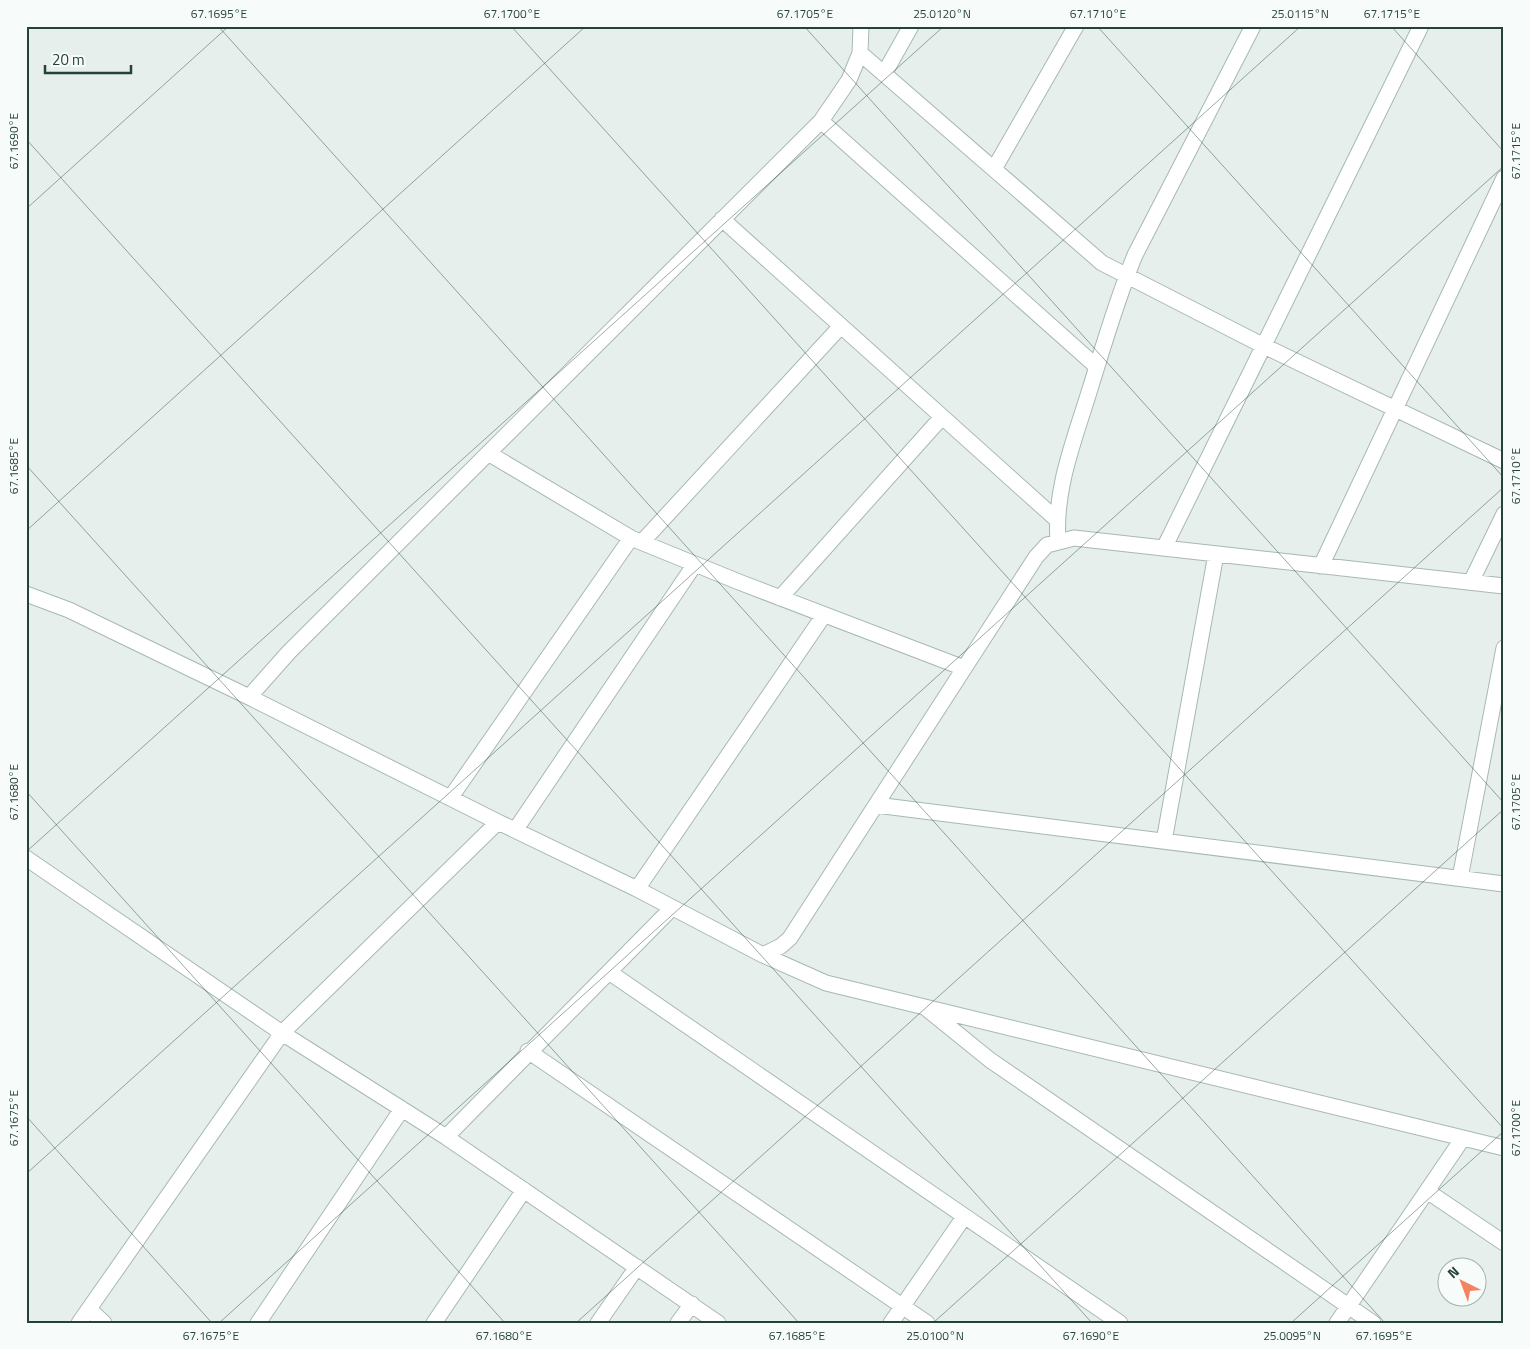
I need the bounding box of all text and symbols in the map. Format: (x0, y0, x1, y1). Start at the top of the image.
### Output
text: 67.1695°E (191, 4, 247, 23)
text: 67.1700°E (484, 4, 540, 23)
text: 67.1705°E (777, 4, 833, 23)
text: 25.0120°N (913, 4, 971, 23)
text: 67.1710°E (1070, 4, 1126, 23)
text: 25.0115°N (1271, 4, 1329, 23)
text: 67.1715°E (1364, 4, 1420, 23)
scale bar (45, 42, 131, 74)
text: 20 m (52, 48, 85, 71)
text: 67.1690°E (4, 113, 23, 169)
text: 67.1715°E (1506, 123, 1525, 179)
text: 67.1685°E (4, 438, 23, 494)
text: 67.1710°E (1506, 448, 1525, 504)
text: 67.1680°E (4, 764, 23, 820)
text: 67.1705°E (1506, 774, 1525, 830)
text: 67.1675°E (4, 1090, 23, 1146)
text: 67.1700°E (1506, 1100, 1525, 1156)
north arrow (1438, 1256, 1488, 1306)
text: N (1442, 1261, 1464, 1283)
text: 67.1675°E (183, 1326, 239, 1345)
text: 67.1680°E (476, 1326, 532, 1345)
text: 67.1685°E (769, 1326, 825, 1345)
text: 25.0100°N (906, 1326, 964, 1345)
text: 67.1690°E (1063, 1326, 1119, 1345)
text: 25.0095°N (1263, 1326, 1321, 1345)
text: 67.1695°E (1356, 1326, 1412, 1345)

